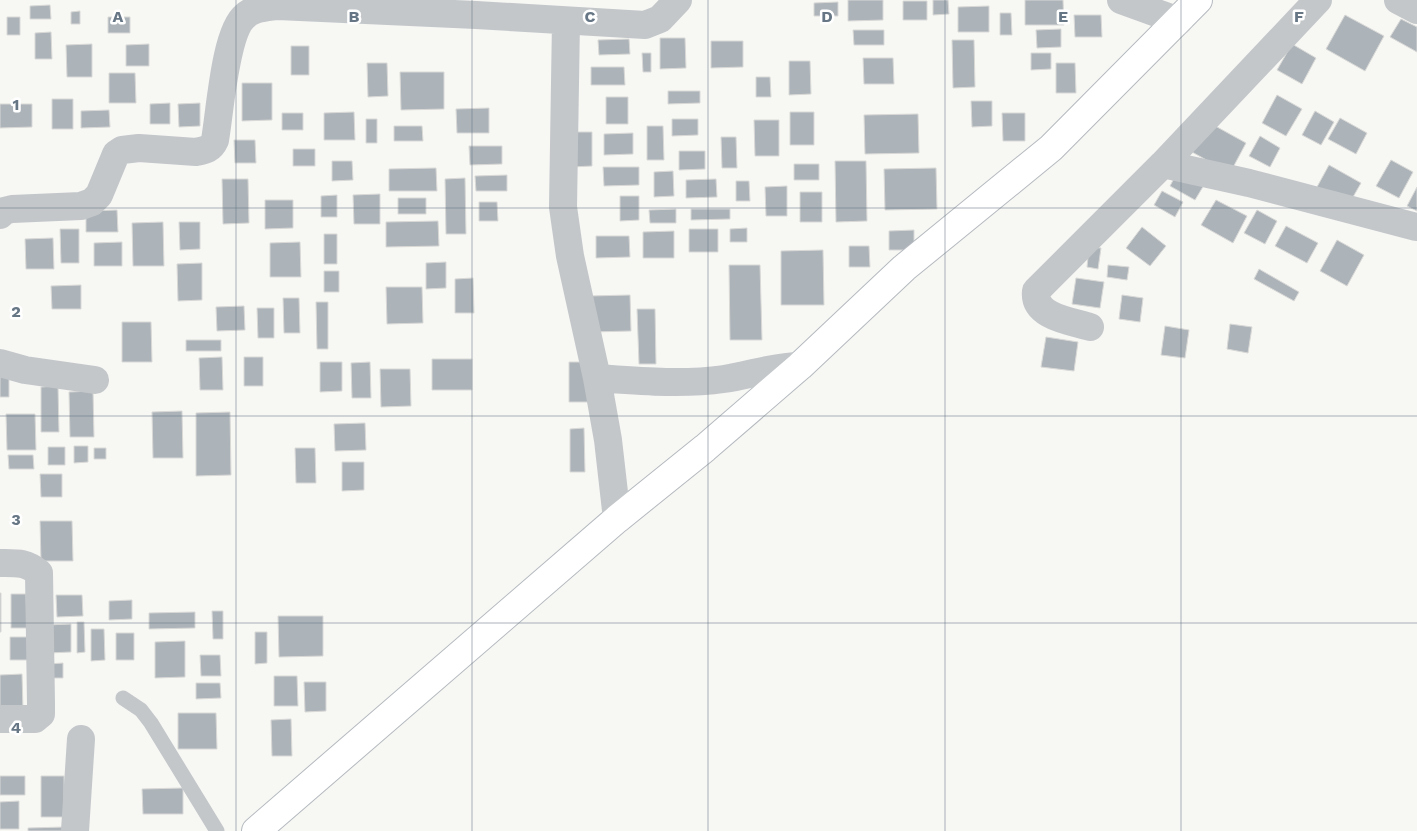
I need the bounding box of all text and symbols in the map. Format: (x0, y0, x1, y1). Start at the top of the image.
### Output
text: A (113, 7, 124, 26)
text: B (349, 7, 360, 26)
text: C (585, 7, 596, 26)
text: D (821, 7, 833, 26)
text: E (1058, 7, 1068, 26)
text: F (1294, 7, 1304, 26)
text: 1 (13, 95, 19, 114)
text: 2 (11, 302, 21, 321)
text: 3 (11, 510, 21, 529)
text: 4 (11, 718, 21, 737)

